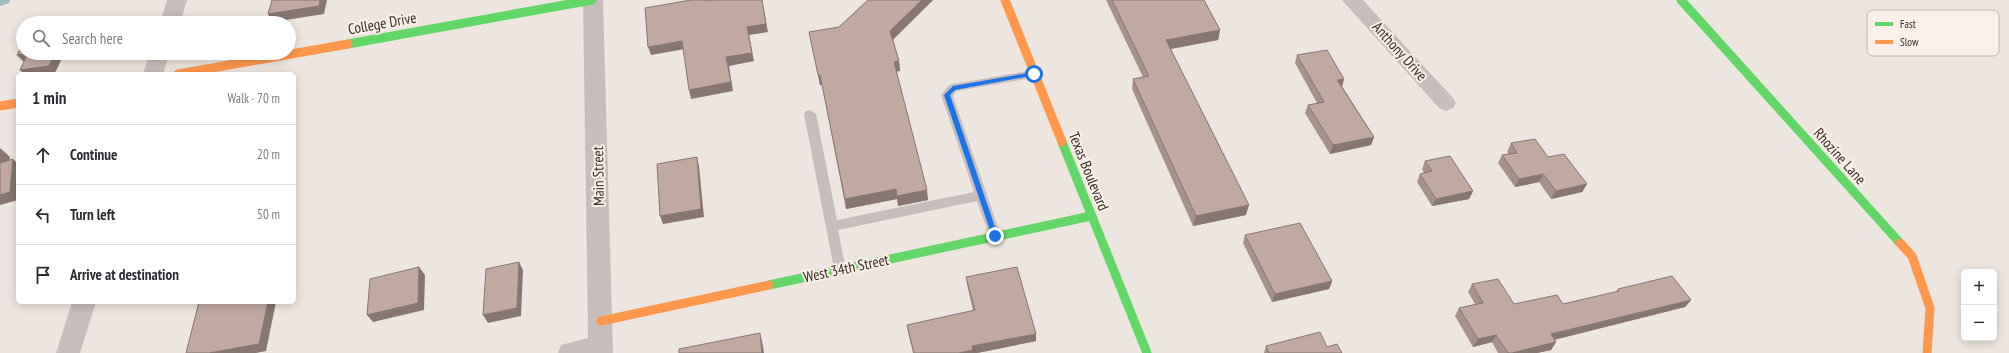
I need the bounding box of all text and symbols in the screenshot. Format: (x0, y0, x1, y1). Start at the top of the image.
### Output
street label: College Drive (346, 8, 418, 38)
legend (1867, 10, 1999, 56)
search box (16, 16, 296, 60)
street label: Anthony Drive (1368, 17, 1432, 85)
text: Fast (1900, 17, 1916, 31)
icon: search (30, 27, 52, 49)
text: Search here (62, 29, 123, 48)
text: Slow (1900, 35, 1919, 49)
route start (1025, 65, 1043, 83)
text: 1 min (32, 87, 66, 109)
text: Walk · 70 m (228, 90, 280, 107)
street label: Rhozine Lane (1810, 124, 1870, 188)
street label: Texas Boulevard (1065, 129, 1113, 213)
icon: ahead (32, 144, 54, 166)
text: Continue (70, 145, 117, 164)
text: 20 m (257, 146, 280, 163)
street label: Main Street (588, 146, 608, 206)
icon: left (32, 204, 54, 226)
text: Turn left (70, 205, 115, 224)
text: 50 m (257, 206, 280, 223)
route end (986, 227, 1004, 245)
street label: West 34th Street (802, 250, 890, 286)
icon: arrive (32, 264, 54, 286)
text: Arrive at destination (70, 265, 179, 284)
map controls (1961, 269, 1997, 341)
button: + (1961, 269, 1997, 305)
button: − (1961, 305, 1997, 341)

